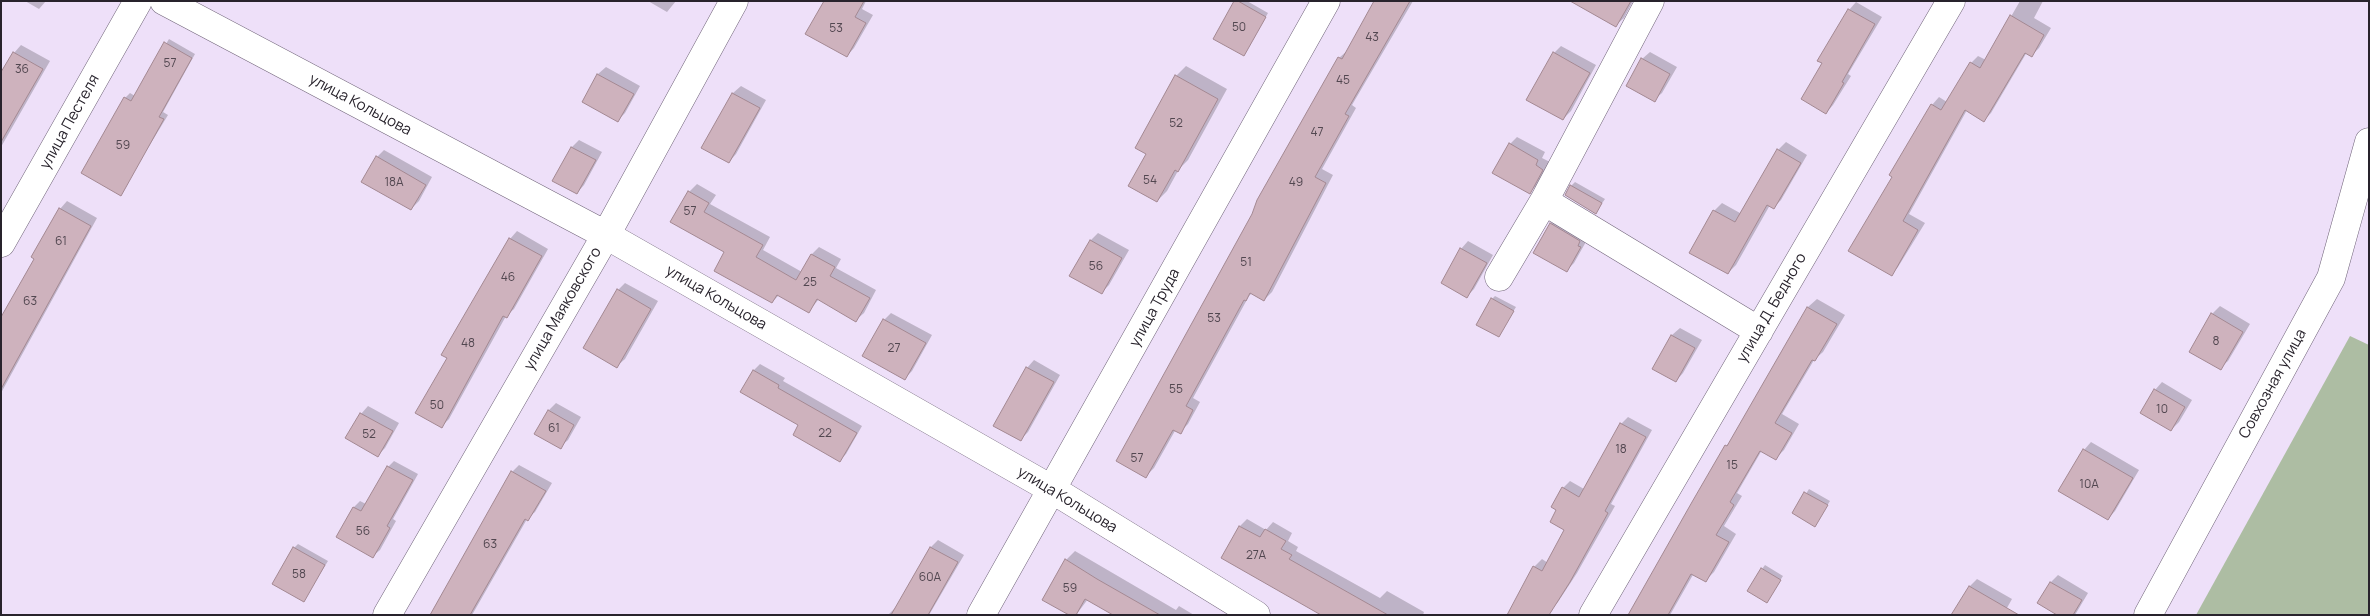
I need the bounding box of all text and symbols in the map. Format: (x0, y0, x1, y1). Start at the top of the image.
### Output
house number: 50 (1232, 21, 1246, 35)
house number: 53 (829, 22, 843, 36)
house number: 43 (1365, 31, 1379, 45)
house number: 57 (164, 57, 176, 71)
house number: 36 (15, 63, 29, 77)
street label: улица Кольцова (306, 70, 414, 140)
street label: улица Пестеля (36, 71, 104, 173)
house number: 45 (1336, 74, 1350, 88)
house number: 52 (1169, 117, 1183, 131)
house number: 47 (1310, 126, 1324, 140)
house number: 59 (116, 139, 130, 153)
house number: 54 (1143, 174, 1157, 188)
house number: 18А (384, 176, 404, 190)
house number: 49 (1289, 176, 1303, 190)
house number: 57 (684, 205, 696, 219)
house number: 61 (55, 235, 67, 249)
street label: улица Маяковского (520, 244, 606, 374)
street label: улица Д. Бедного (1733, 250, 1811, 366)
house number: 51 (1240, 256, 1252, 270)
house number: 56 (1089, 260, 1103, 274)
street label: улица Кольцова (662, 262, 770, 334)
street label: улица Труда (1126, 266, 1184, 350)
house number: 46 (501, 271, 515, 285)
house number: 25 (803, 276, 817, 290)
house number: 63 (23, 295, 37, 309)
house number: 53 (1207, 312, 1221, 326)
street label: Совхозная улица (2235, 326, 2311, 442)
house number: 8 (2213, 335, 2219, 349)
house number: 48 (461, 337, 475, 351)
house number: 27 (888, 342, 900, 356)
house number: 55 (1169, 383, 1183, 397)
house number: 50 (430, 399, 444, 413)
house number: 10 (2156, 403, 2168, 417)
house number: 61 (548, 422, 560, 436)
house number: 22 (818, 427, 832, 441)
house number: 52 (362, 428, 376, 442)
house number: 18 (1615, 443, 1627, 457)
house number: 57 (1131, 452, 1143, 466)
house number: 15 (1726, 459, 1738, 473)
street label: улица Кольцова (1014, 463, 1120, 537)
house number: 10А (2079, 478, 2099, 492)
house number: 56 (356, 525, 370, 539)
house number: 63 (483, 538, 497, 552)
house number: 27А (1246, 549, 1266, 563)
house number: 58 (292, 568, 306, 582)
house number: 60А (919, 571, 941, 585)
house number: 59 (1063, 582, 1077, 596)

